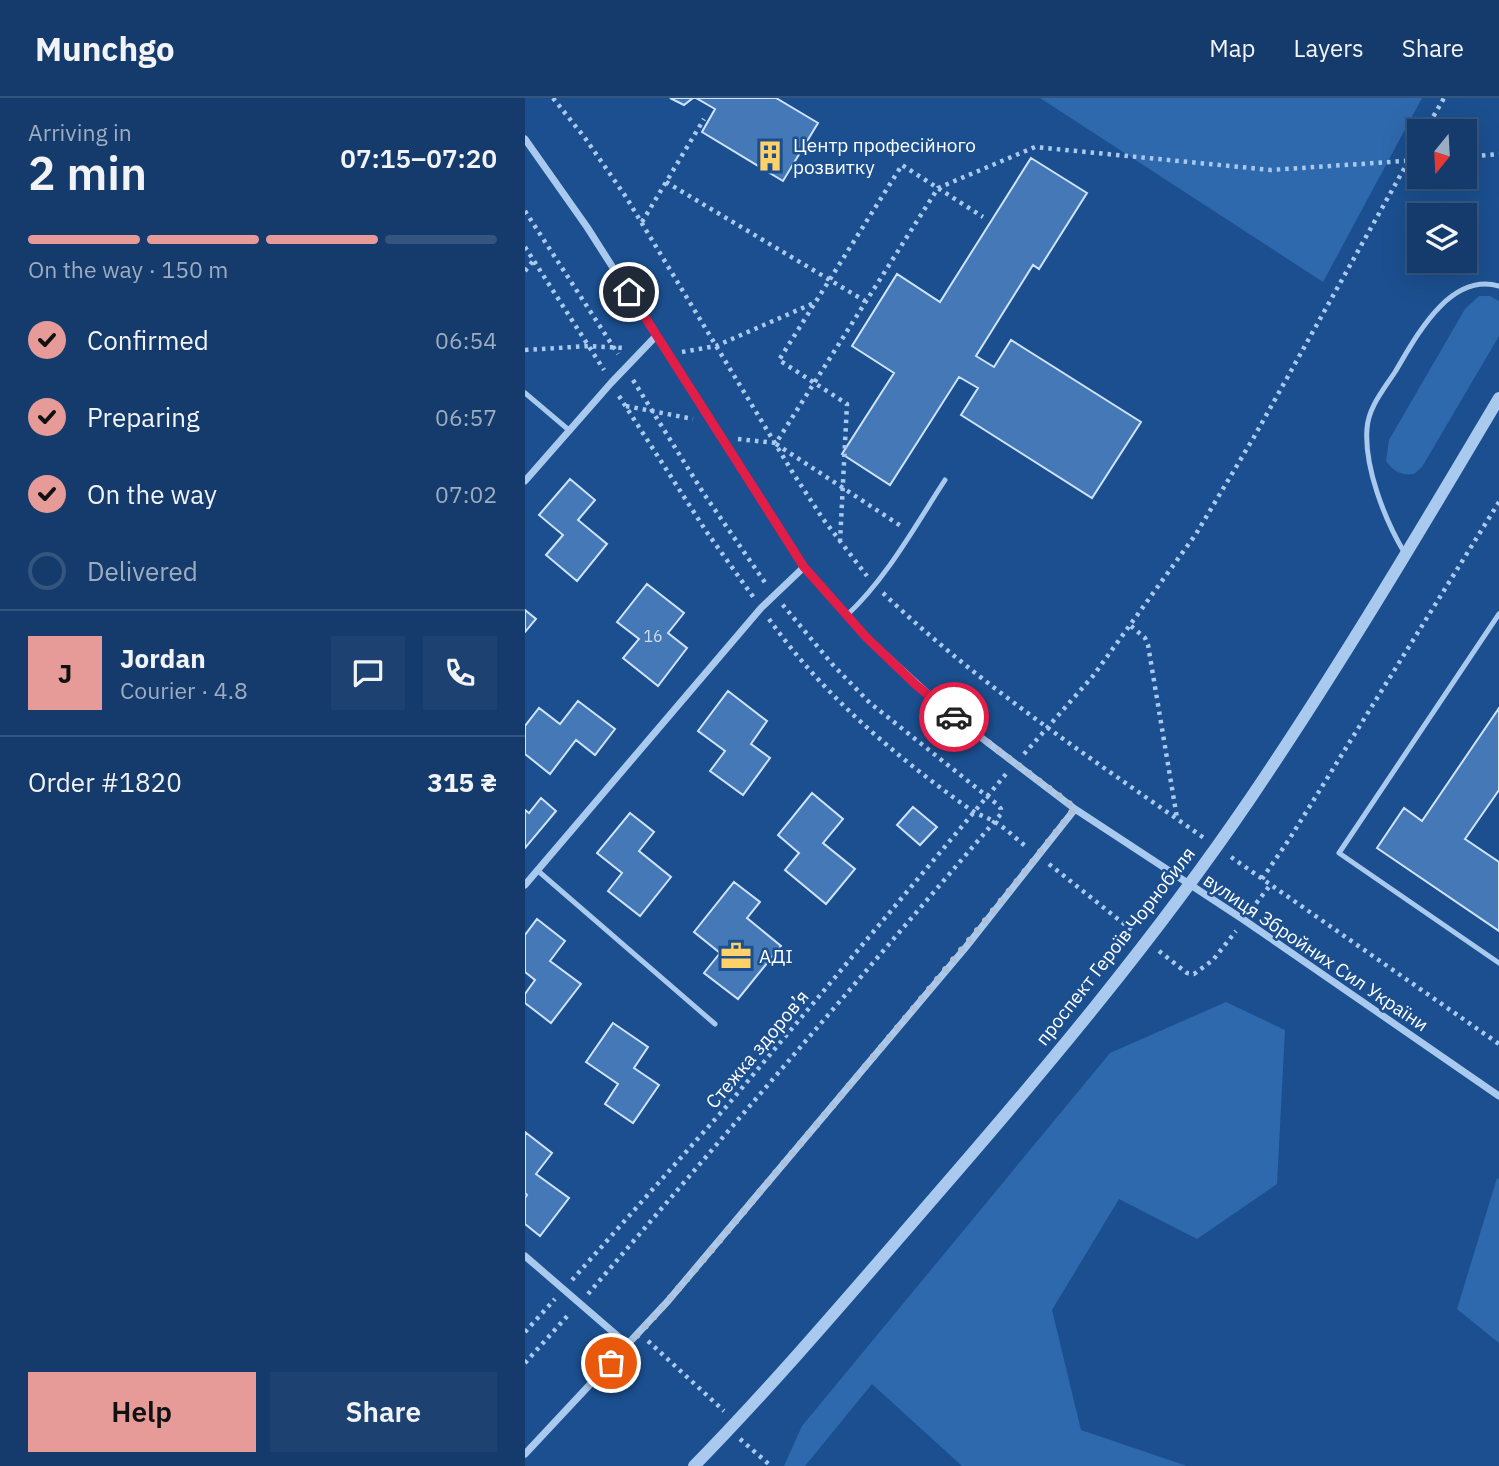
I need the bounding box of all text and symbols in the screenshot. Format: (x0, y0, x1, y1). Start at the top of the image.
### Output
text: Munchgo (35, 27, 175, 70)
text: Map (1209, 32, 1256, 64)
text: Layers (1294, 32, 1364, 64)
text: Share (1402, 32, 1464, 64)
text: Arriving in (28, 117, 132, 147)
north arrow (1407, 119, 1477, 189)
map controls (1407, 119, 1477, 273)
place label: Центр професійного розвитку (793, 133, 976, 179)
building icon: Центр професійного розвитку (753, 139, 787, 173)
text: 07:15–07:20 (340, 141, 497, 175)
text: 2 min (28, 143, 147, 203)
button: layers (1407, 203, 1477, 273)
text: On the way · 150 m (28, 254, 228, 284)
pin (599, 262, 659, 322)
icon: home (610, 273, 648, 311)
icon: check (28, 321, 66, 359)
text: Confirmed (87, 323, 209, 357)
text: 06:54 (435, 325, 497, 355)
icon: check (28, 398, 66, 436)
text: Preparing (87, 400, 200, 434)
text: 06:57 (435, 402, 497, 432)
icon: check (28, 475, 66, 513)
text: On the way (87, 477, 217, 511)
text: 07:02 (435, 479, 497, 509)
text: Delivered (87, 554, 198, 588)
house number: 16 (643, 626, 663, 646)
button: chat (331, 636, 405, 710)
button: phone (423, 636, 497, 710)
text: Jordan (120, 641, 206, 675)
text: J (58, 656, 72, 690)
text: Courier · 4.8 (120, 675, 248, 705)
courier (919, 682, 989, 752)
icon: car (935, 698, 973, 736)
text: Order #1820 (28, 765, 182, 799)
text: 315 ₴ (427, 765, 497, 799)
street label: проспект Героїв Чорнобиля (1030, 842, 1200, 1050)
street label: вулиця Збройних Сил України (1199, 868, 1433, 1036)
office icon: АДІ (719, 939, 753, 973)
place label: АДІ (759, 944, 793, 968)
street label: Стежка здоров’я (700, 985, 814, 1113)
pin (581, 1333, 641, 1393)
icon: bag (592, 1344, 630, 1382)
button: Help (28, 1372, 256, 1452)
button: Share (270, 1372, 497, 1452)

